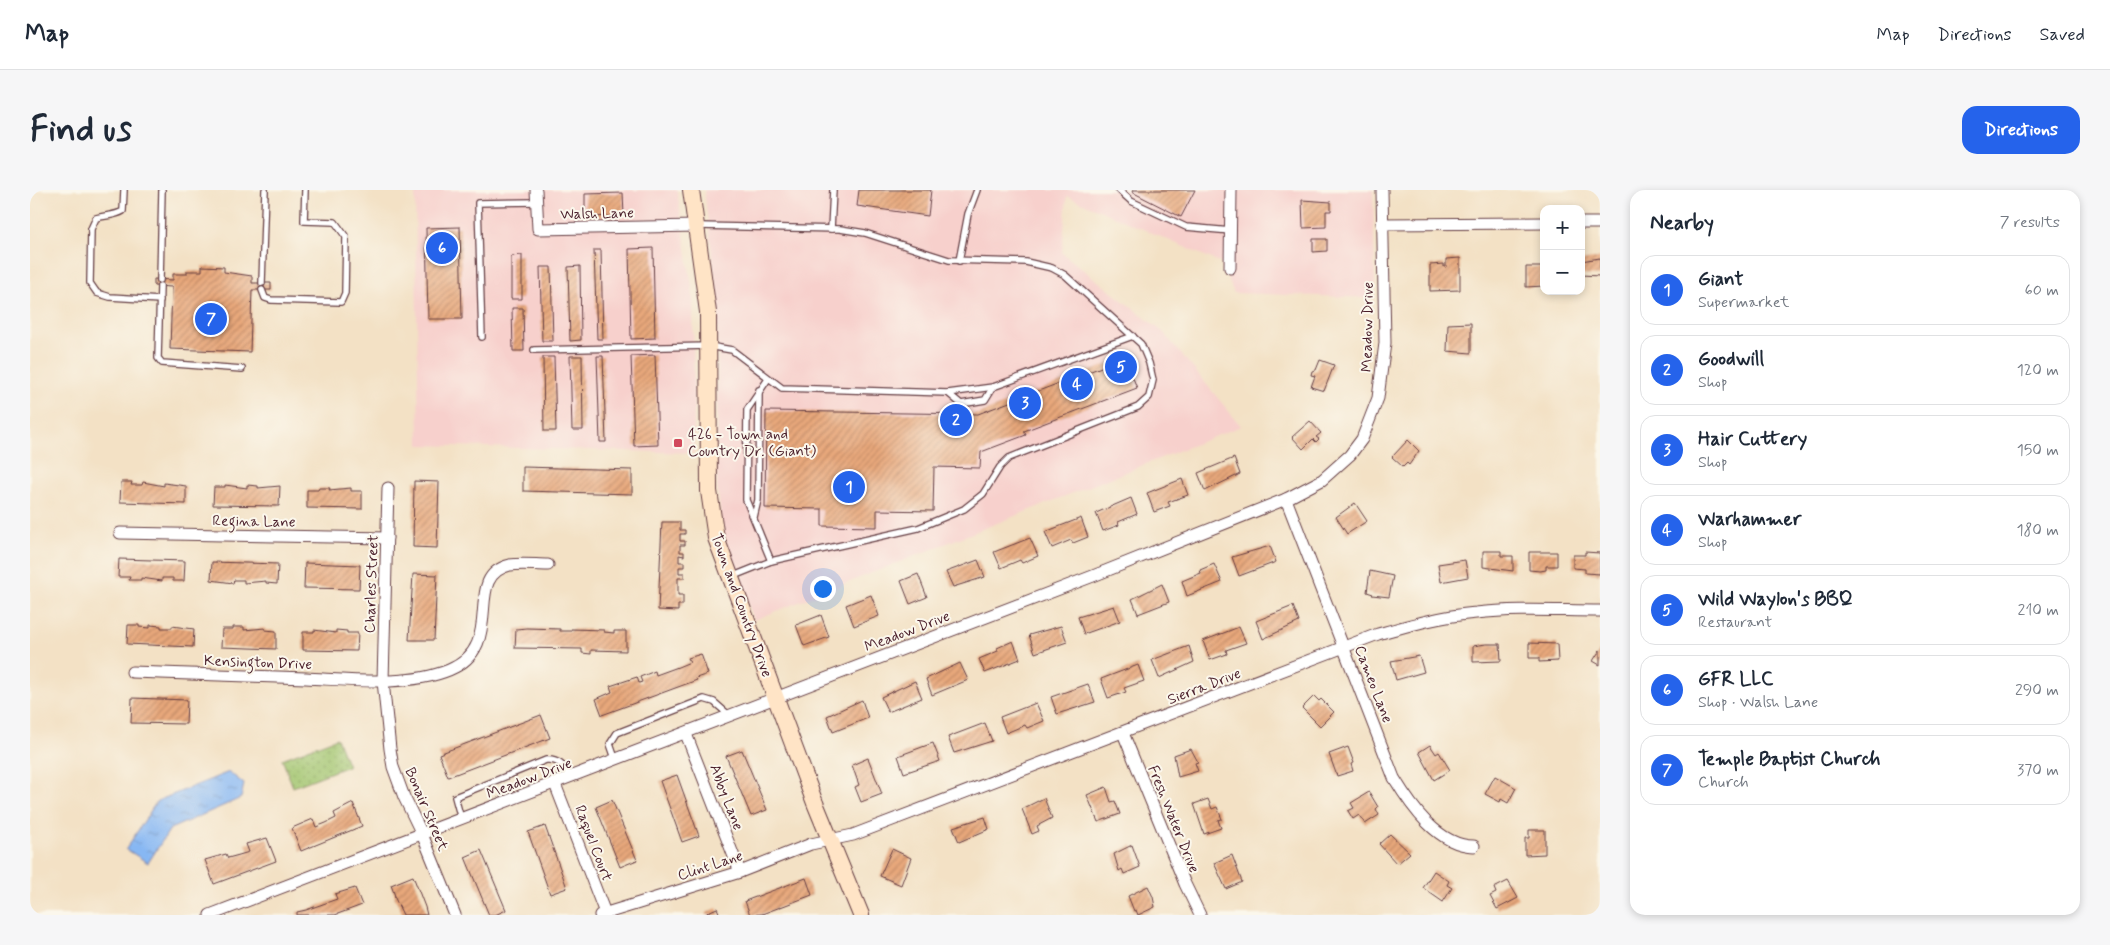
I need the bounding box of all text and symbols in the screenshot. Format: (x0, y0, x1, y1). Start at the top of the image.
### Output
text: Map (25, 19, 69, 50)
text: Map (1877, 23, 1910, 47)
text: Directions (1938, 23, 2012, 47)
text: Saved (2040, 23, 2085, 47)
button: Directions (1962, 106, 2080, 154)
text: Find us (30, 107, 132, 153)
street label: Walsh Lane (560, 203, 634, 225)
map controls (1540, 205, 1585, 295)
button: + (1540, 205, 1585, 250)
text: Nearby (1650, 209, 1714, 237)
text: 7 results (2000, 212, 2060, 233)
pin: 6 (426, 229, 458, 267)
button: − (1540, 250, 1585, 295)
text: Giant (1698, 267, 1744, 292)
text: 1 (1663, 280, 1671, 301)
text: 60 m (2025, 280, 2059, 301)
street label: Meadow Drive (1357, 282, 1379, 372)
text: Supermarket (1698, 292, 1789, 313)
pin: 7 (195, 300, 227, 338)
text: Goodwill (1698, 347, 1764, 372)
pin: 5 (1105, 348, 1137, 386)
text: 2 (1663, 360, 1671, 381)
text: 120 m (2017, 360, 2059, 381)
pin: 4 (1061, 365, 1093, 403)
text: Shop (1698, 372, 1727, 393)
pin: 3 (1009, 384, 1041, 422)
pin: 2 (940, 401, 972, 439)
place label: 426 - Town and Country Dr. (Giant) (688, 425, 817, 462)
text: Hair Cuttery (1698, 427, 1807, 452)
marker: 426 - Town and Country Dr. (Giant) (672, 437, 684, 449)
text: 3 (1663, 440, 1671, 461)
text: 150 m (2017, 440, 2059, 461)
text: Shop (1698, 452, 1727, 473)
pin: 1 (833, 468, 865, 506)
text: Warhammer (1698, 507, 1801, 532)
street label: Regina Lane (212, 511, 296, 534)
text: 4 (1662, 520, 1672, 541)
text: 180 m (2016, 520, 2059, 541)
street label: Town and Country Drive (706, 531, 776, 680)
text: Shop (1698, 532, 1727, 553)
street label: Charles Street (360, 534, 384, 634)
your location (810, 576, 836, 602)
text: Wild Waylon's BBQ (1698, 587, 1853, 612)
text: 5 (1662, 600, 1672, 621)
text: 210 m (2018, 600, 2059, 621)
street label: Meadow Drive (862, 606, 953, 657)
text: Restaurant (1698, 612, 1772, 633)
street label: Cameo Lane (1349, 643, 1397, 726)
street label: Kensington Drive (203, 651, 313, 676)
street label: Sierra Drive (1165, 664, 1244, 710)
text: GFR LLC (1698, 667, 1773, 692)
text: 6 (1663, 680, 1671, 701)
text: 290 m (2015, 680, 2059, 701)
text: Shop · Walsh Lane (1698, 692, 1818, 713)
text: Temple Baptist Church (1698, 747, 1880, 772)
street label: Meadow Drive (484, 753, 575, 804)
text: 7 (1662, 760, 1672, 781)
text: 370 m (2017, 760, 2059, 781)
street label: Abby Lane (704, 761, 748, 833)
street label: Fresh Water Drive (1142, 763, 1204, 876)
street label: Bonair Street (399, 765, 453, 854)
text: Church (1698, 772, 1749, 793)
street label: Raquel Court (569, 802, 617, 884)
street label: Clint Lane (675, 846, 746, 886)

